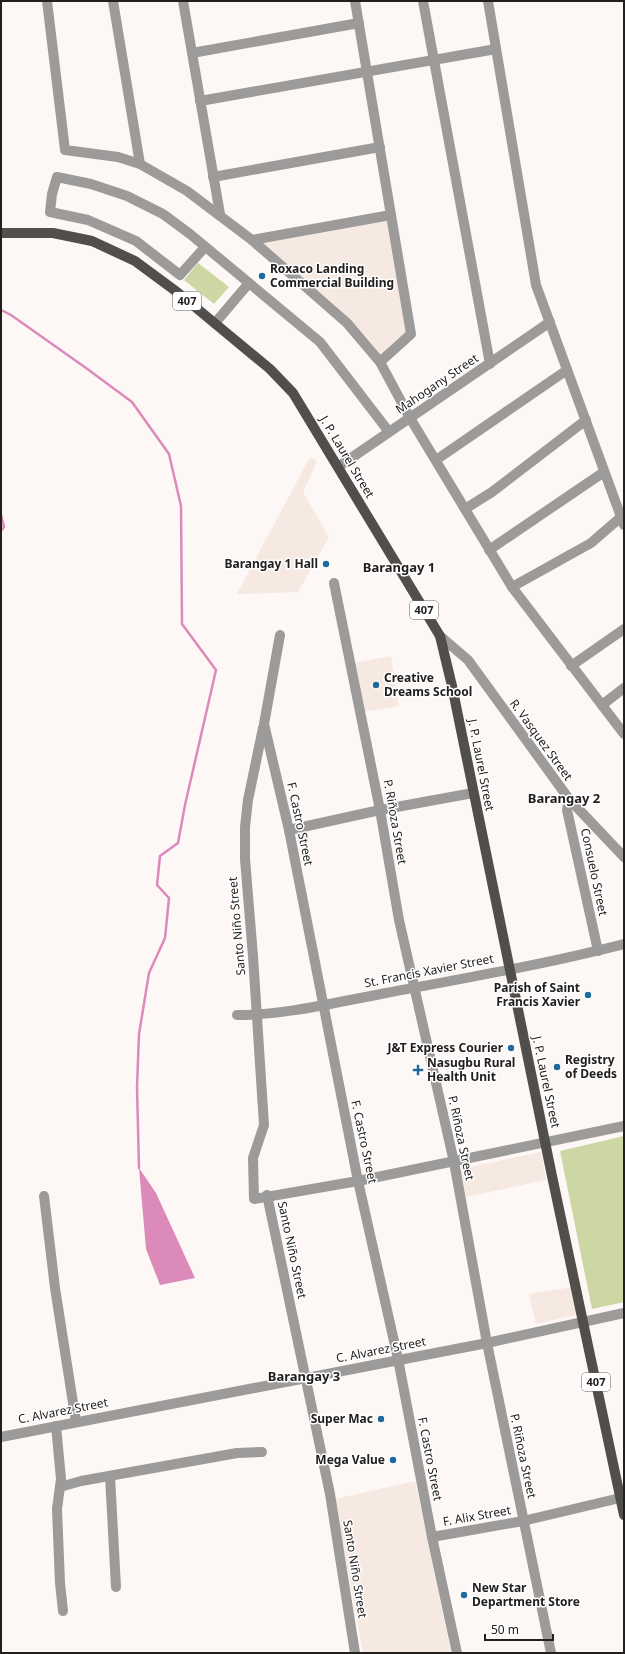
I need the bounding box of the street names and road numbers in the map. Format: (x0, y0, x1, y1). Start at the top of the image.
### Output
road number: 407 (173, 292, 201, 310)
street label: Mahogany Street (392, 349, 482, 418)
street label: J. P. Laurel Street (316, 412, 379, 502)
road number: 407 (410, 601, 438, 619)
street label: R. Vasquez Street (506, 695, 577, 784)
street label: J. P. Laurel Street (464, 717, 499, 813)
street label: P. Riñoza Street (380, 778, 411, 866)
street label: F. Castro Street (283, 781, 318, 868)
street label: Consuelo Street (577, 827, 612, 918)
street label: Santo Niño Street (224, 875, 249, 976)
street label: St. Francis Xavier Street (363, 950, 496, 991)
street label: J. P. Laurel Street (528, 1034, 565, 1130)
street label: P. Riñoza Street (444, 1094, 479, 1182)
street label: F. Castro Street (347, 1099, 382, 1186)
street label: Santo Niño Street (274, 1200, 311, 1301)
street label: C. Alvarez Street (335, 1332, 428, 1367)
road number: 407 (582, 1373, 610, 1391)
street label: C. Alvarez Street (17, 1393, 110, 1428)
street label: P. Riñoza Street (506, 1412, 541, 1500)
street label: F. Castro Street (414, 1416, 447, 1503)
street label: F. Alix Street (442, 1501, 513, 1530)
street label: Santo Niño Street (339, 1519, 372, 1620)

